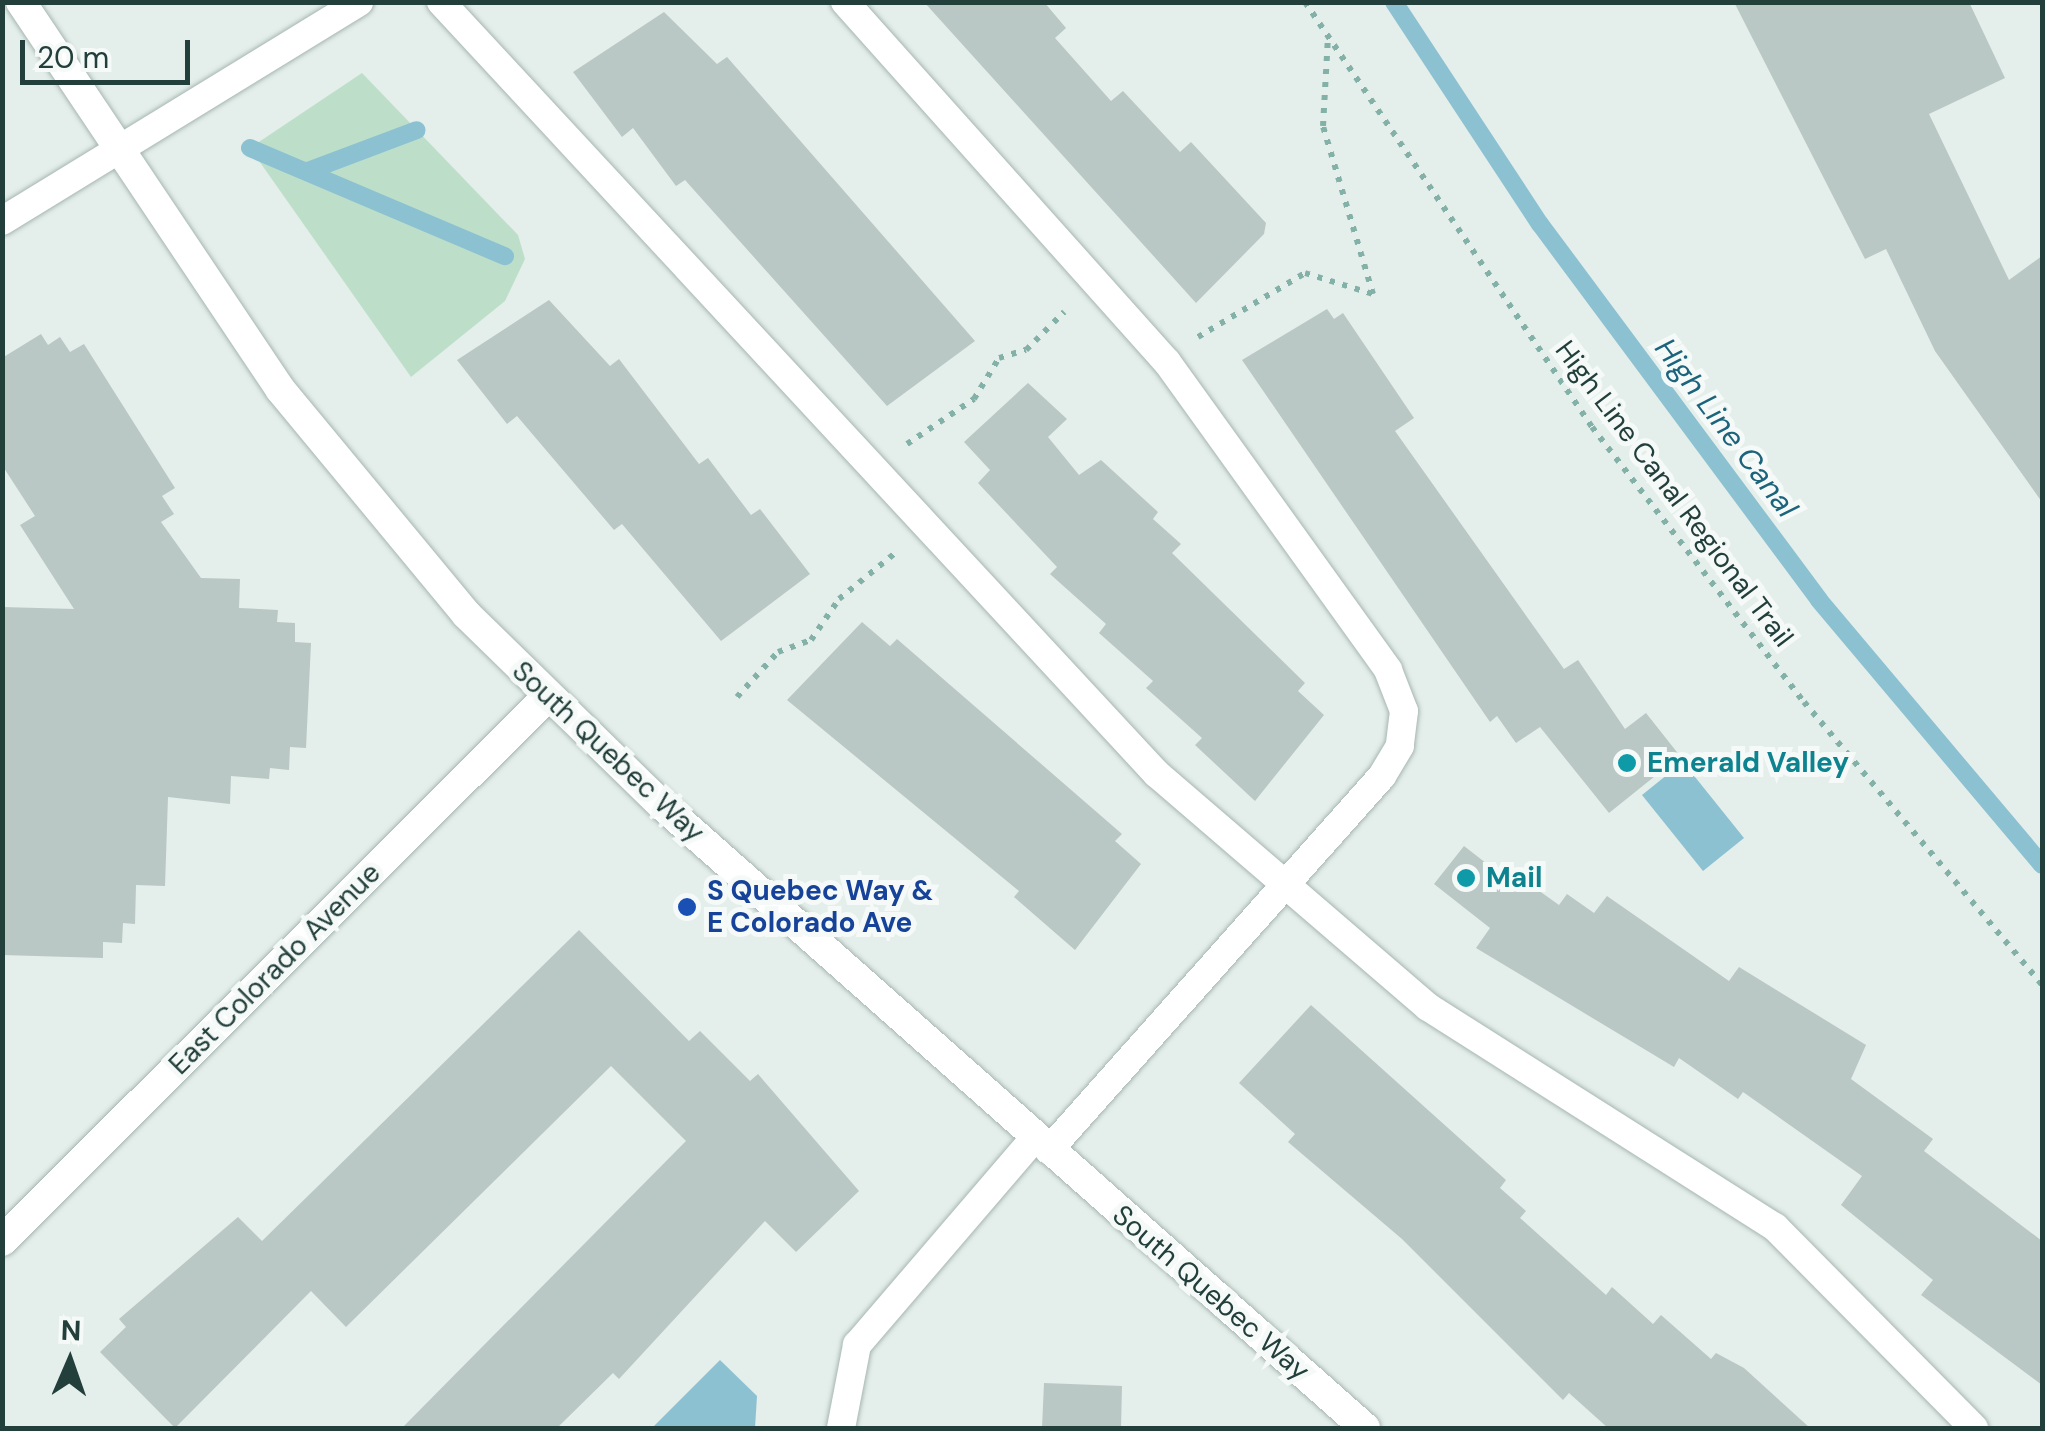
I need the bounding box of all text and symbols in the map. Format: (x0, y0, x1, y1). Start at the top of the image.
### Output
scale bar (25, 20, 195, 82)
text: 20 m (37, 38, 109, 77)
water label: High Line Canal (1647, 332, 1805, 524)
street label: High Line Canal Regional Trail (1548, 334, 1800, 654)
street label: South Quebec Way (505, 654, 711, 850)
place label: Emerald Valley (1647, 746, 1849, 780)
marker: Emerald Valley (1616, 752, 1638, 774)
street label: East Colorado Avenue (162, 856, 388, 1082)
place label: Mail (1486, 861, 1542, 895)
marker: Mail (1455, 867, 1477, 889)
place label: S Quebec Way & E Colorado Ave (707, 874, 933, 940)
marker: S Quebec Way & E Colorado Ave (676, 896, 698, 918)
street label: South Quebec Way (1106, 1198, 1316, 1388)
north arrow (20, 1311, 120, 1411)
text: N (60, 1312, 82, 1349)

